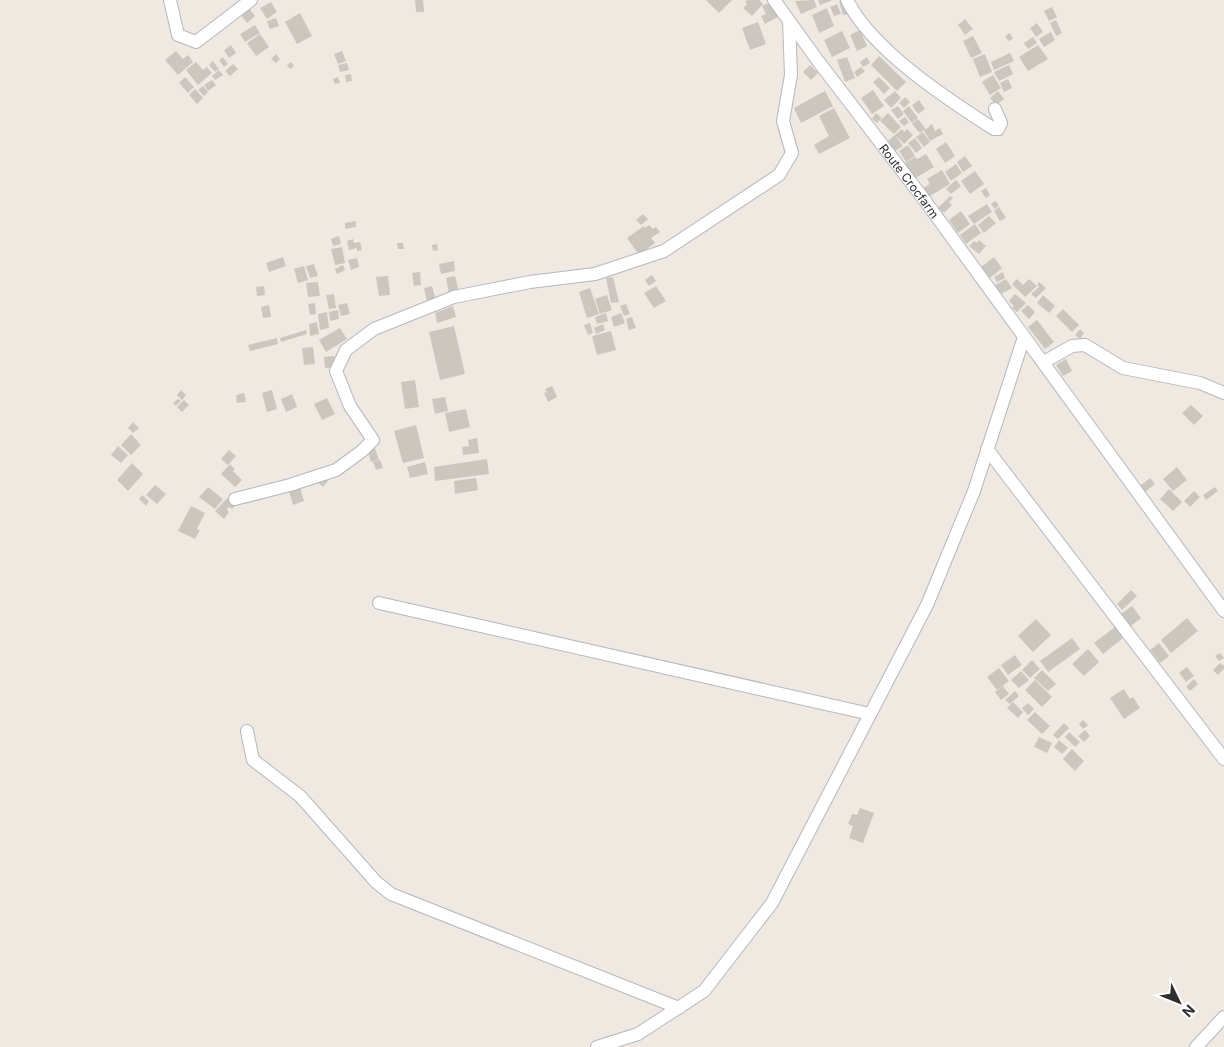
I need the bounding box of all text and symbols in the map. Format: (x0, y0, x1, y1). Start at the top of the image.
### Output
street label: Route Crocfarm (877, 141, 943, 221)
north arrow (1154, 977, 1204, 1027)
text: N (1179, 1002, 1199, 1021)

